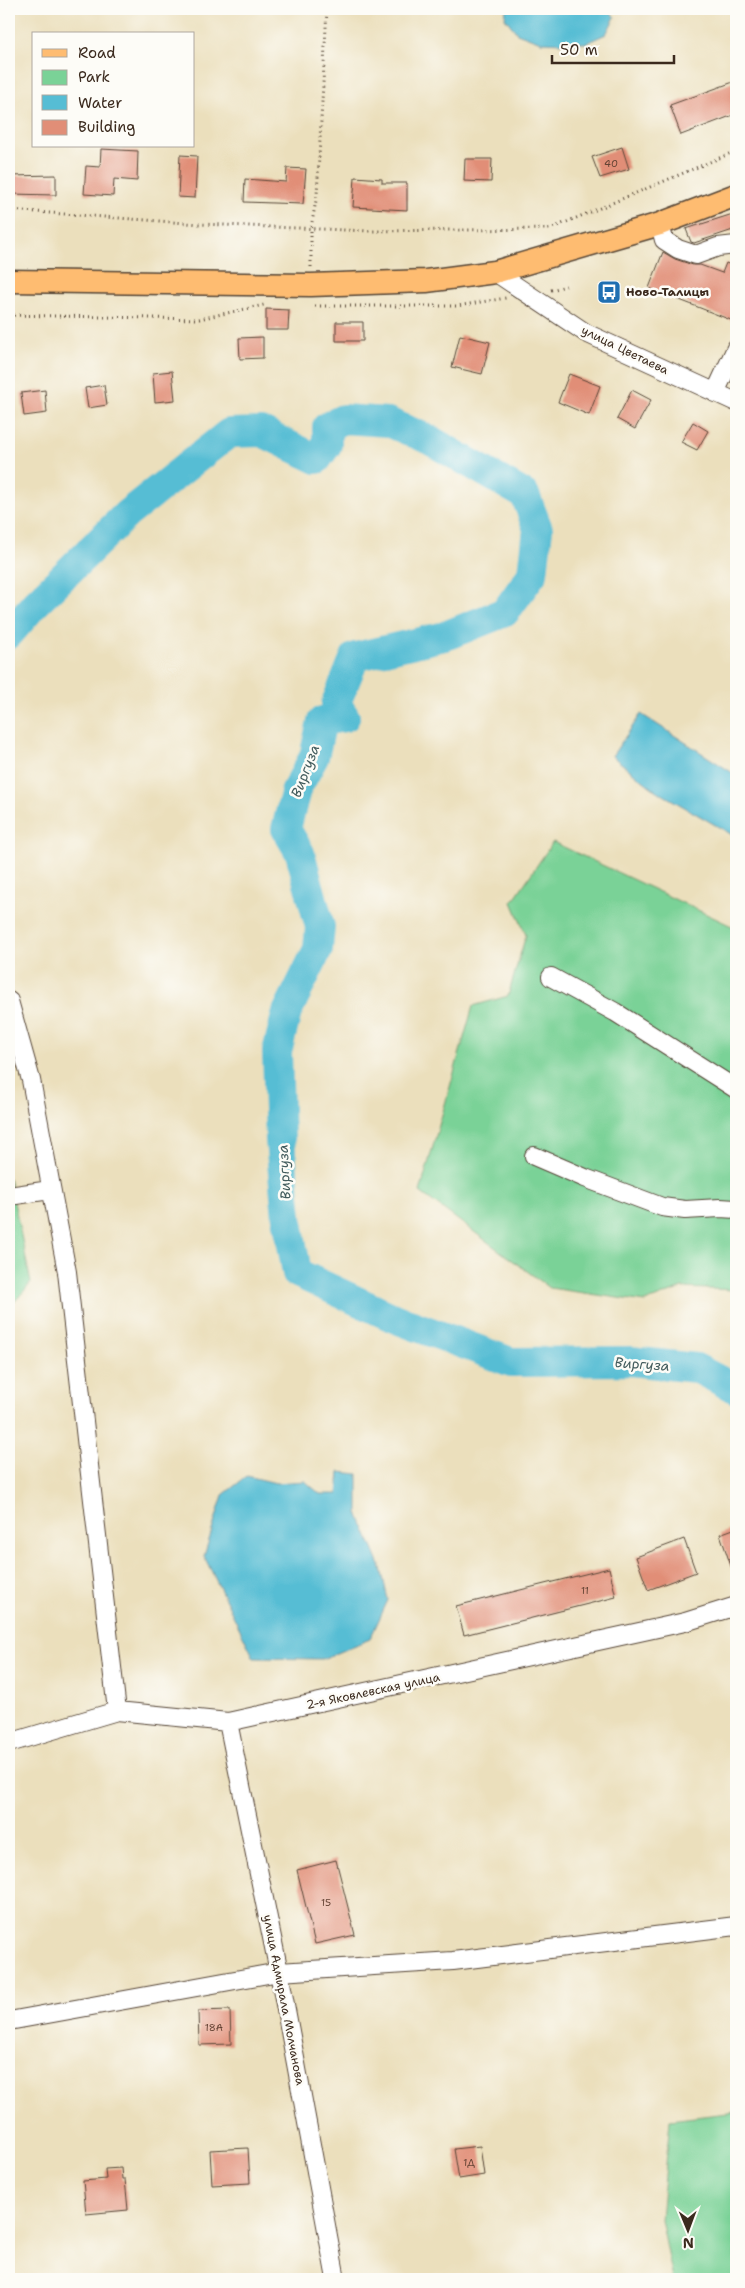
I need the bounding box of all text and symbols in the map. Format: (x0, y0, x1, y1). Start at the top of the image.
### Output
legend (32, 32, 195, 148)
scale bar (552, 32, 675, 64)
text: 50 m (560, 40, 598, 60)
text: Road (78, 43, 116, 63)
text: Park (78, 67, 110, 87)
text: Water (78, 93, 122, 113)
text: Building (78, 117, 135, 137)
house number: 40 (604, 157, 618, 170)
bus stop icon: Ново-Талицы (596, 279, 622, 305)
place label: Ново-Талицы (626, 284, 710, 300)
street label: улица Цветаева (579, 322, 672, 378)
water label: Виргуза (287, 742, 323, 800)
water label: Виргуза (274, 1144, 294, 1200)
water label: Виргуза (614, 1353, 670, 1375)
house number: 11 (581, 1584, 589, 1597)
street label: 2-я Яковлевская улица (305, 1669, 442, 1713)
house number: 15 (321, 1896, 331, 1909)
street label: улица Адмирала Молчанова (260, 1913, 309, 2087)
house number: 18А (205, 2021, 223, 2034)
house number: 1Д (463, 2156, 475, 2169)
north arrow (662, 2206, 712, 2256)
text: N (683, 2234, 694, 2252)

